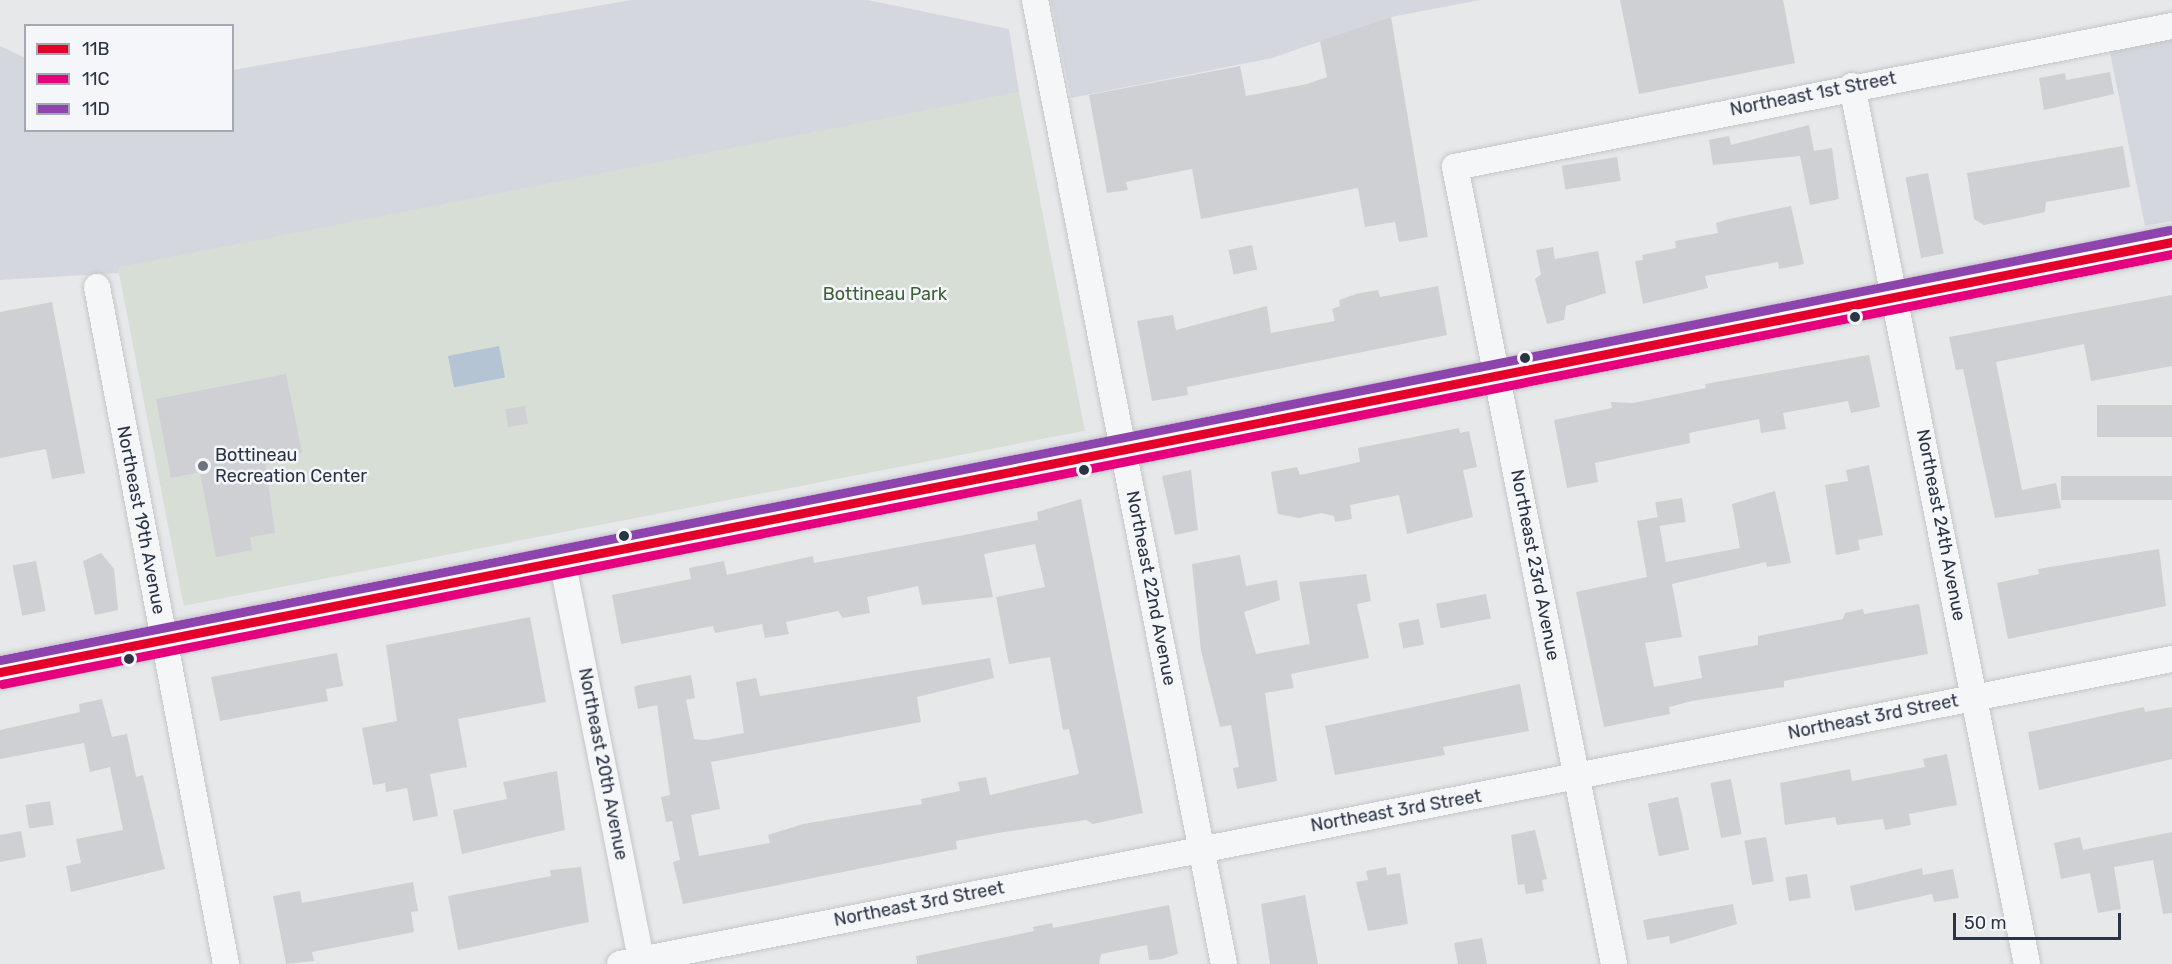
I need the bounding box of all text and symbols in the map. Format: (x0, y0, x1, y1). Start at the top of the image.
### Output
legend (24, 24, 234, 132)
text: 11B (82, 38, 109, 60)
street label: Northeast 1st Street (1728, 67, 1898, 121)
text: 11C (82, 68, 109, 90)
text: 11D (82, 98, 110, 120)
park label: Bottineau Park (823, 283, 947, 305)
unlabelled marker (1849, 311, 1861, 323)
unlabelled marker (1519, 352, 1531, 364)
street label: Northeast 19th Avenue (112, 424, 170, 616)
street label: Northeast 24th Avenue (1912, 427, 1970, 623)
place label: Bottineau Recreation Center (215, 445, 367, 488)
marker: Bottineau Recreation Center (196, 459, 210, 473)
unlabelled marker (1078, 464, 1090, 476)
street label: Northeast 23rd Avenue (1506, 467, 1564, 663)
street label: Northeast 22nd Avenue (1121, 489, 1181, 687)
unlabelled marker (618, 530, 630, 542)
unlabelled marker (123, 653, 135, 665)
street label: Northeast 20th Avenue (574, 666, 632, 862)
street label: Northeast 3rd Street (1786, 690, 1960, 744)
street label: Northeast 3rd Street (1309, 785, 1483, 837)
street label: Northeast 3rd Street (832, 877, 1006, 931)
scale bar (1956, 901, 2124, 939)
text: 50 m (1964, 912, 2007, 934)

